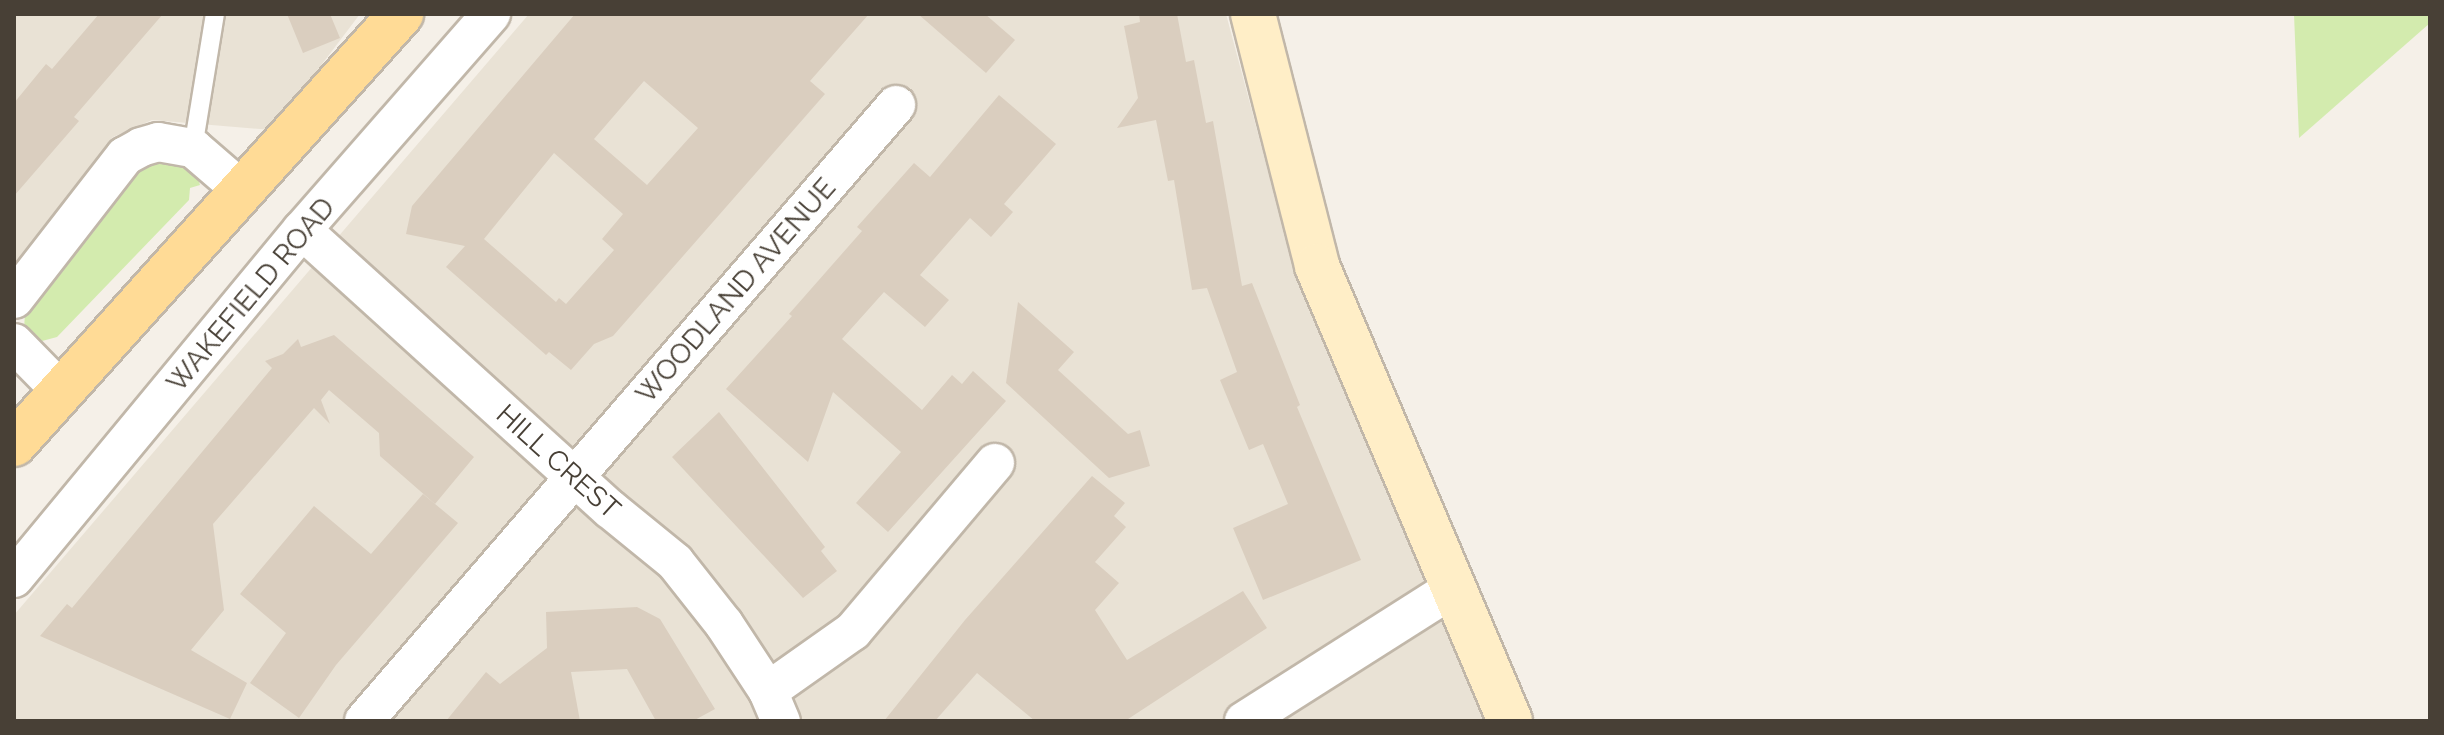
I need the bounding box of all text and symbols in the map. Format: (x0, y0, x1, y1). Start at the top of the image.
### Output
street label: WOODLAND AVENUE (629, 171, 843, 411)
street label: WAKEFIELD ROAD (160, 191, 342, 399)
street label: HILL CREST (489, 397, 627, 527)

